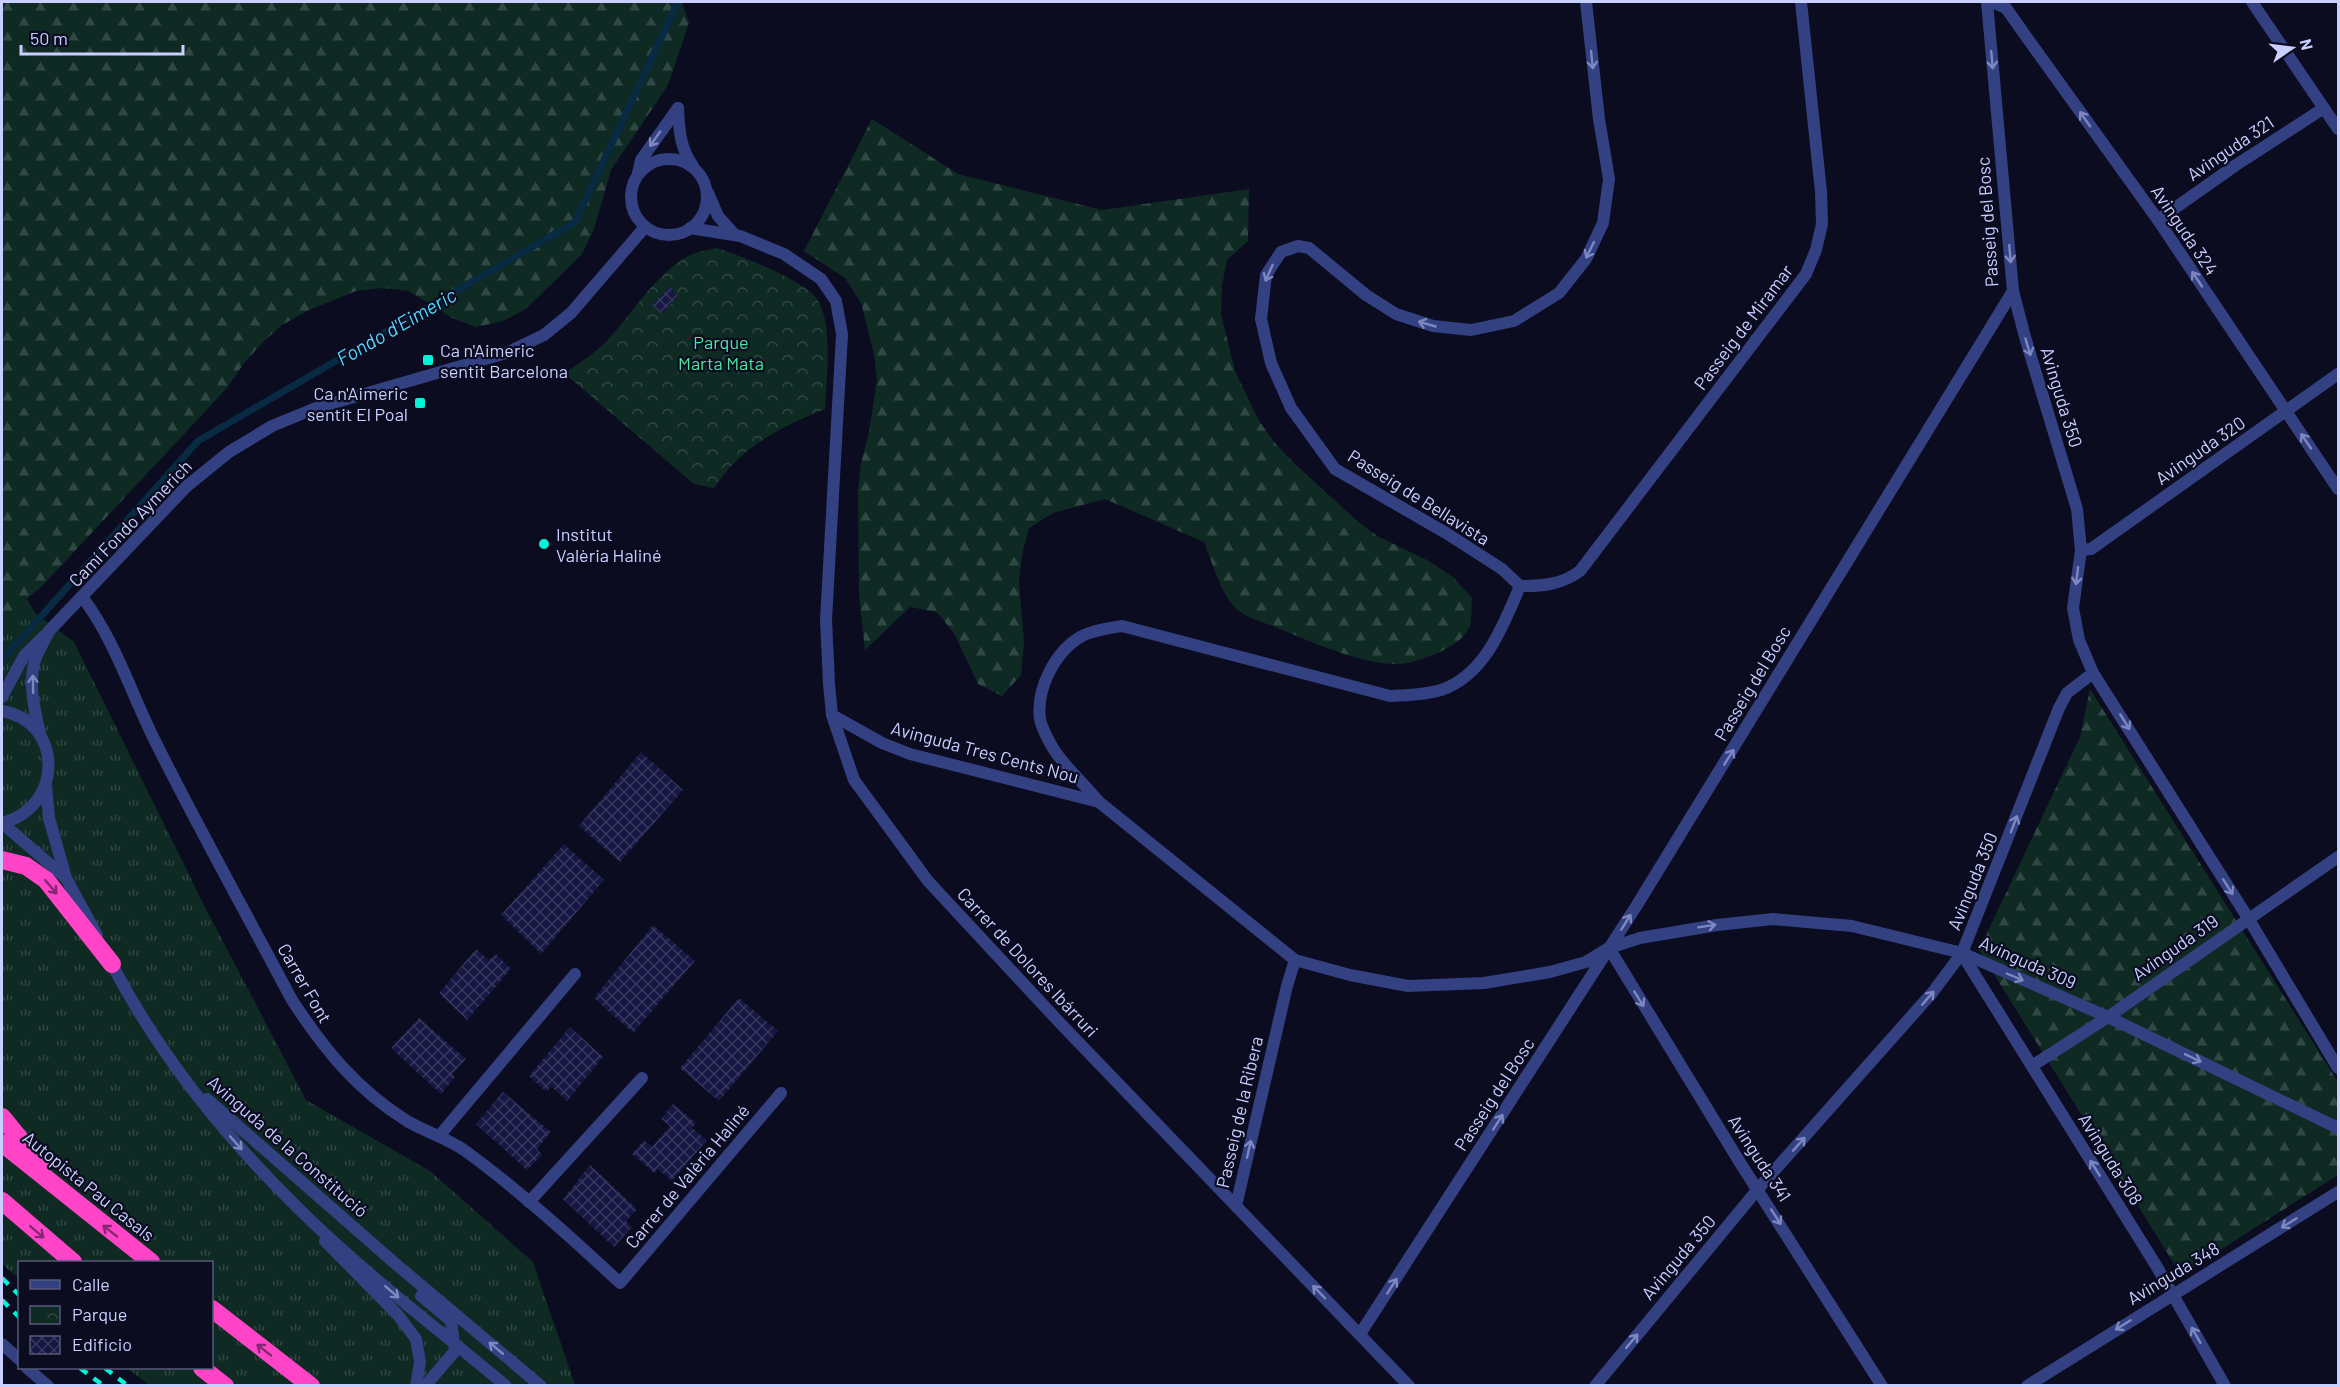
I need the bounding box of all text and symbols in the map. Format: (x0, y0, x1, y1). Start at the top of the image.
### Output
scale bar (21, 18, 183, 56)
north arrow (2262, 18, 2322, 78)
text: 50 m (30, 27, 68, 49)
text: N (2297, 37, 2318, 52)
one-way arrow (1587, 49, 1598, 69)
one-way arrow (1987, 49, 1998, 69)
one-way arrow (2079, 111, 2092, 127)
street label: Avinguda 321 (2182, 111, 2278, 185)
one-way arrow (649, 131, 661, 147)
street label: Passeig del Bosc (1971, 156, 2003, 288)
street label: Avinguda 324 (2147, 181, 2223, 279)
one-way arrow (1583, 241, 1595, 259)
one-way arrow (2005, 243, 2016, 263)
street label: Passeig de Miramar (1689, 260, 1798, 394)
one-way arrow (1263, 264, 1275, 282)
one-way arrow (2191, 271, 2203, 288)
water label: Fondo d'Eimeric (332, 282, 460, 370)
one-way arrow (1418, 318, 1437, 329)
park label: Parque Marta Mata (678, 331, 764, 374)
one-way arrow (2023, 337, 2034, 356)
place label: Ca n'Aimeric sentit Barcelona (440, 339, 568, 382)
street label: Avinguda 350 (2036, 344, 2088, 450)
marker: Ca n'Aimeric sentit Barcelona (421, 353, 435, 367)
place label: Ca n'Aimeric sentit El Poal (307, 382, 408, 425)
marker: Ca n'Aimeric sentit El Poal (413, 396, 427, 410)
street label: Avinguda 320 (2151, 411, 2249, 489)
one-way arrow (2299, 433, 2311, 450)
street label: Passeig de Bellavista (1344, 444, 1494, 550)
street label: Camí Fondo Aymerich (64, 455, 196, 591)
place label: Institut Valèria Haliné (556, 523, 661, 566)
marker: Institut Valèria Haliné (537, 537, 551, 551)
one-way arrow (2071, 566, 2082, 586)
street label: Passeig del Bosc (1709, 621, 1795, 745)
one-way arrow (27, 674, 39, 694)
one-way arrow (2119, 713, 2131, 730)
street label: Avinguda Tres Cents Nou (889, 716, 1081, 788)
one-way arrow (1723, 749, 1735, 766)
one-way arrow (2009, 815, 2020, 834)
street label: Avinguda 350 (1942, 829, 2002, 933)
one-way arrow (2223, 878, 2235, 895)
one-way arrow (44, 879, 58, 894)
street label: Carrer de Dolores Ibárruri (953, 883, 1103, 1041)
street label: Avinguda 319 (2128, 909, 2222, 985)
one-way arrow (1620, 914, 1632, 931)
one-way arrow (1697, 921, 1717, 932)
street label: Avinguda 309 (1976, 931, 2080, 993)
street label: Carrer Font (273, 939, 337, 1027)
one-way arrow (2006, 972, 2024, 983)
one-way arrow (1632, 990, 1645, 1007)
one-way arrow (1921, 991, 1935, 1006)
street label: Passeig del Bosc (1449, 1033, 1539, 1155)
street label: Passeig de la Ribera (1211, 1034, 1267, 1190)
one-way arrow (2183, 1052, 2201, 1064)
street label: Avinguda de la Constitució (203, 1070, 373, 1222)
street label: Carrer de Valèria Haliné (620, 1100, 754, 1252)
street label: Avinguda 308 (2074, 1109, 2148, 1209)
street label: Avinguda 341 (1724, 1110, 1796, 1206)
one-way arrow (1491, 1113, 1504, 1130)
street label: Autopista Pau Casals (19, 1126, 159, 1246)
one-way arrow (229, 1135, 243, 1150)
one-way arrow (1792, 1136, 1806, 1151)
one-way arrow (1244, 1140, 1256, 1159)
one-way arrow (2089, 1160, 2101, 1177)
one-way arrow (1770, 1208, 1782, 1225)
street label: Avinguda 350 (1636, 1210, 1720, 1304)
one-way arrow (2281, 1217, 2298, 1229)
one-way arrow (29, 1225, 44, 1239)
one-way arrow (103, 1225, 119, 1237)
street label: Avinguda 348 (2123, 1237, 2223, 1309)
legend (18, 1261, 213, 1369)
text: Calle (72, 1273, 110, 1295)
one-way arrow (1386, 1278, 1398, 1294)
one-way arrow (384, 1285, 399, 1299)
one-way arrow (1312, 1285, 1326, 1300)
text: Parque (72, 1303, 127, 1325)
one-way arrow (2114, 1318, 2131, 1331)
one-way arrow (2190, 1327, 2202, 1344)
text: Edificio (72, 1333, 132, 1355)
one-way arrow (1625, 1334, 1639, 1349)
one-way arrow (489, 1341, 504, 1355)
one-way arrow (257, 1344, 273, 1357)

